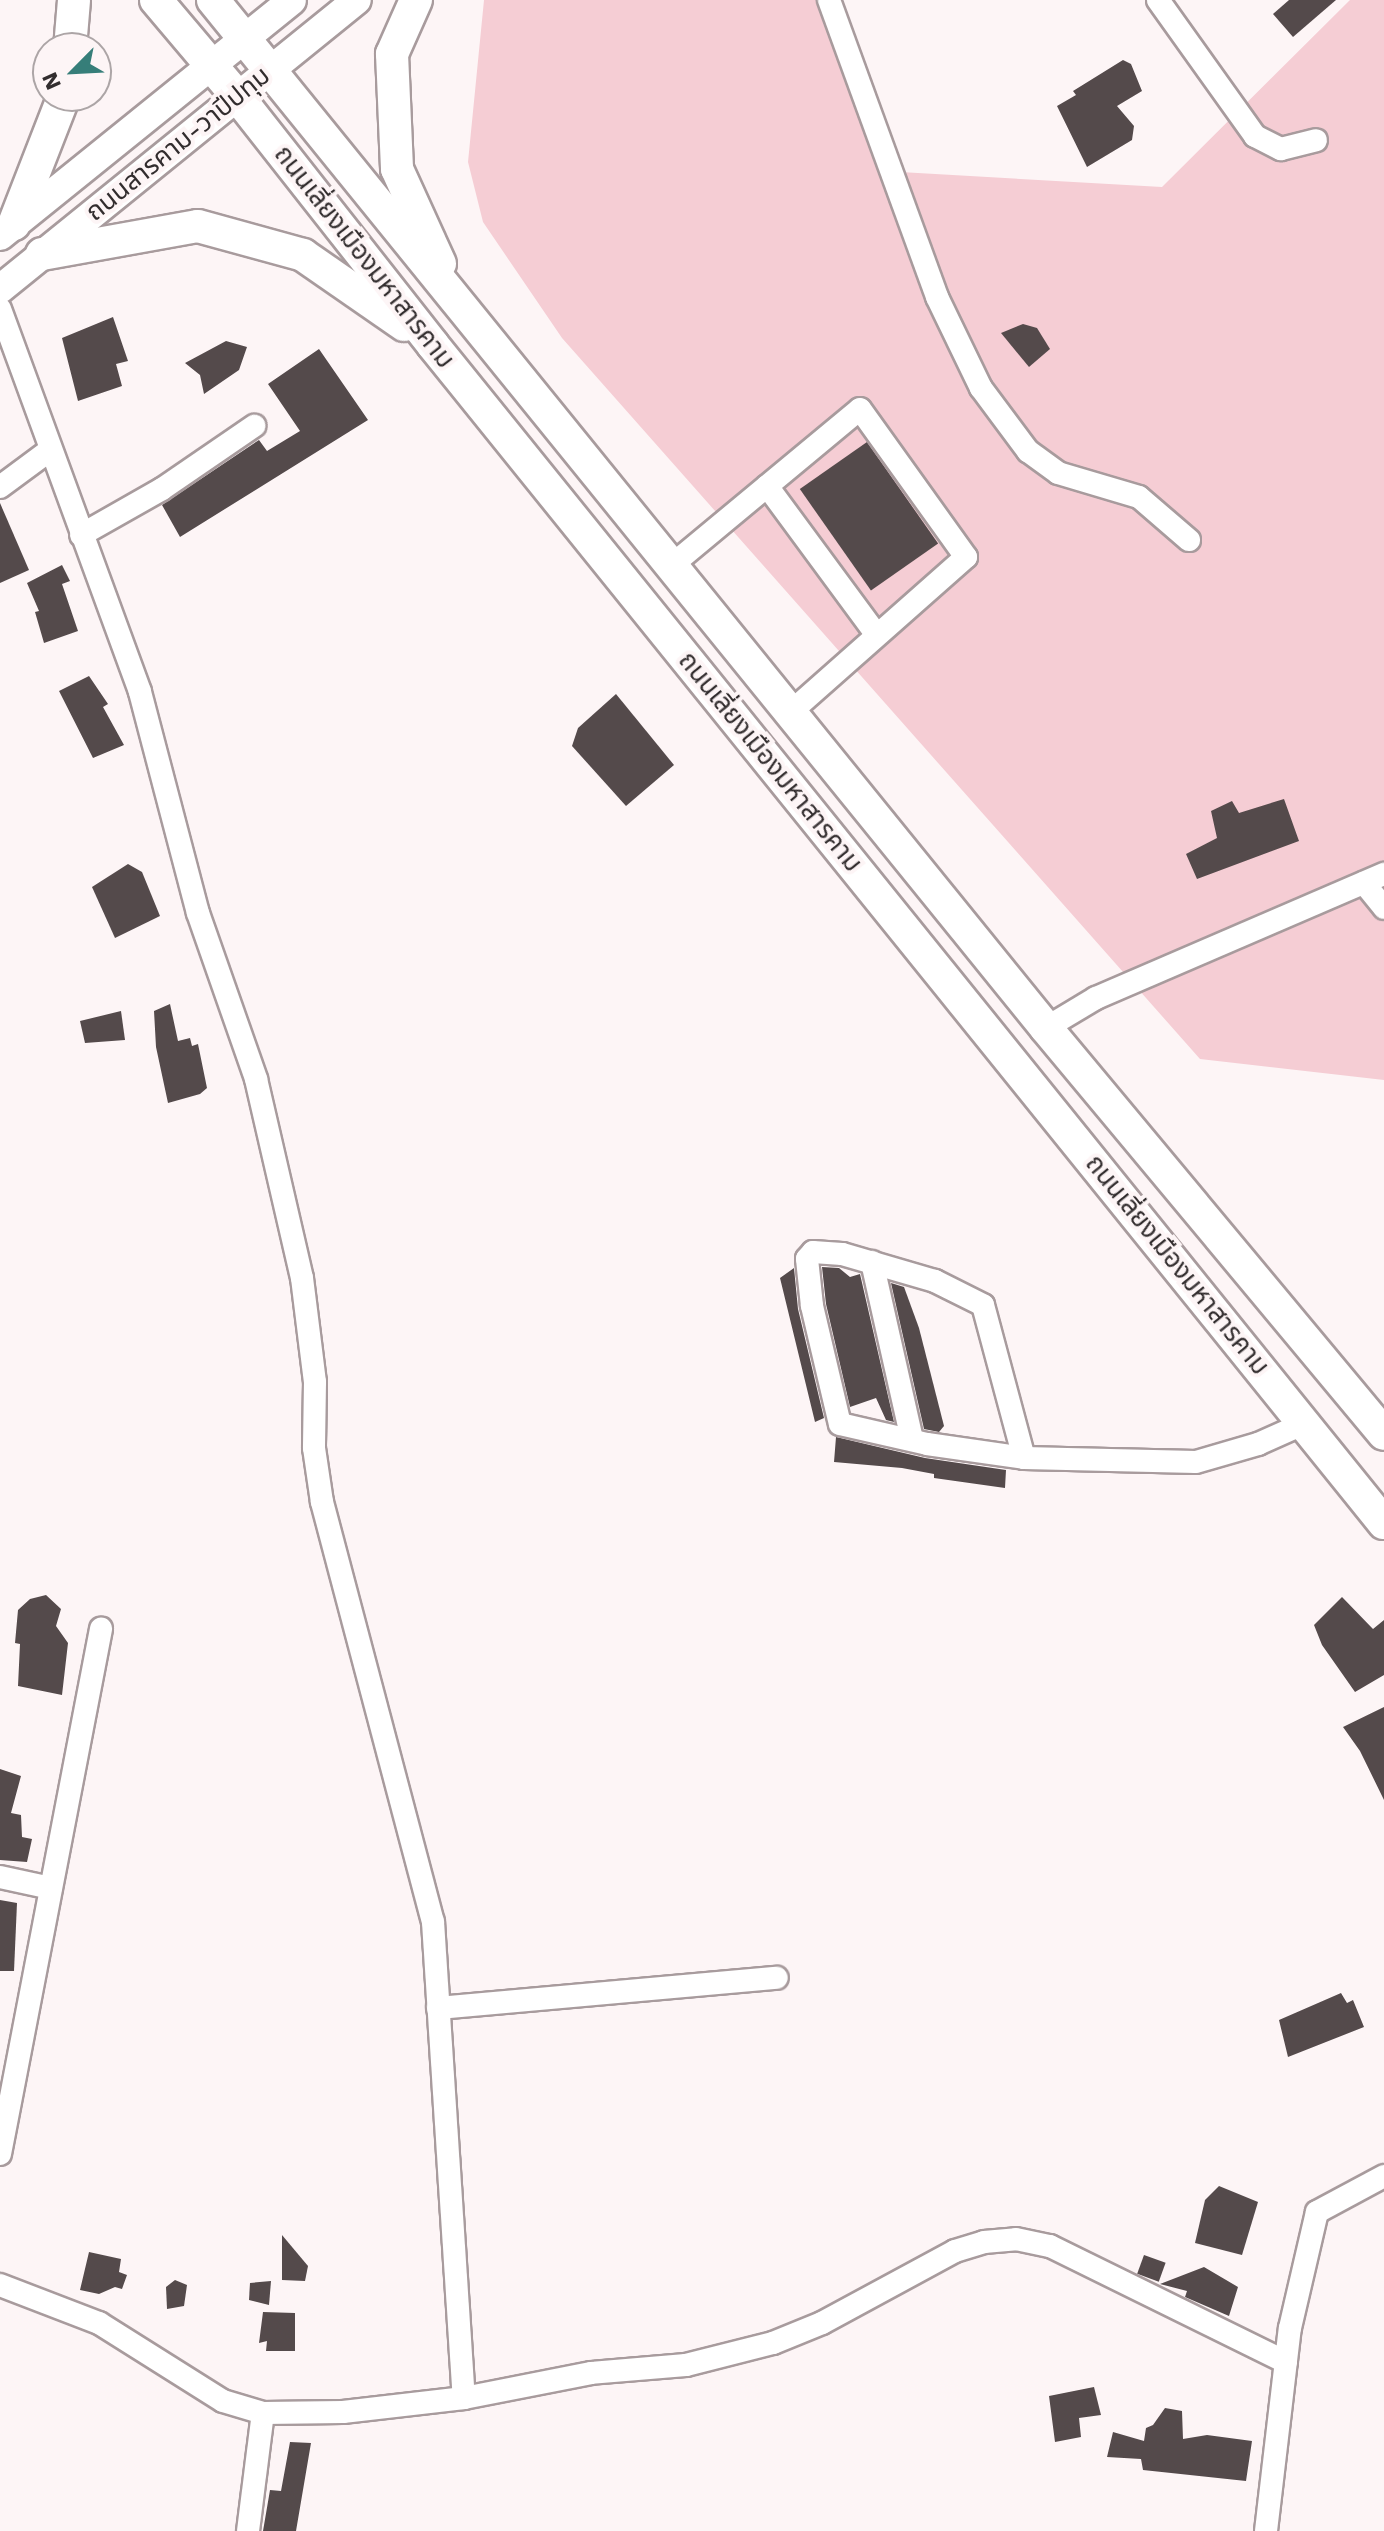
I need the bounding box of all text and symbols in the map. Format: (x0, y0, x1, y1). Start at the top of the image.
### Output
north arrow (32, 32, 112, 112)
street label: ถนนสารคาม-วาปีปทุม (80, 60, 276, 228)
text: N (37, 69, 66, 94)
street label: ถนนเลี่ยงเมืองมหาสารคาม (267, 139, 461, 375)
street label: ถนนเลี่ยงเมืองมหาสารคาม (672, 646, 868, 878)
street label: ถนนเลี่ยงเมืองมหาสารคาม (1079, 1149, 1275, 1381)

